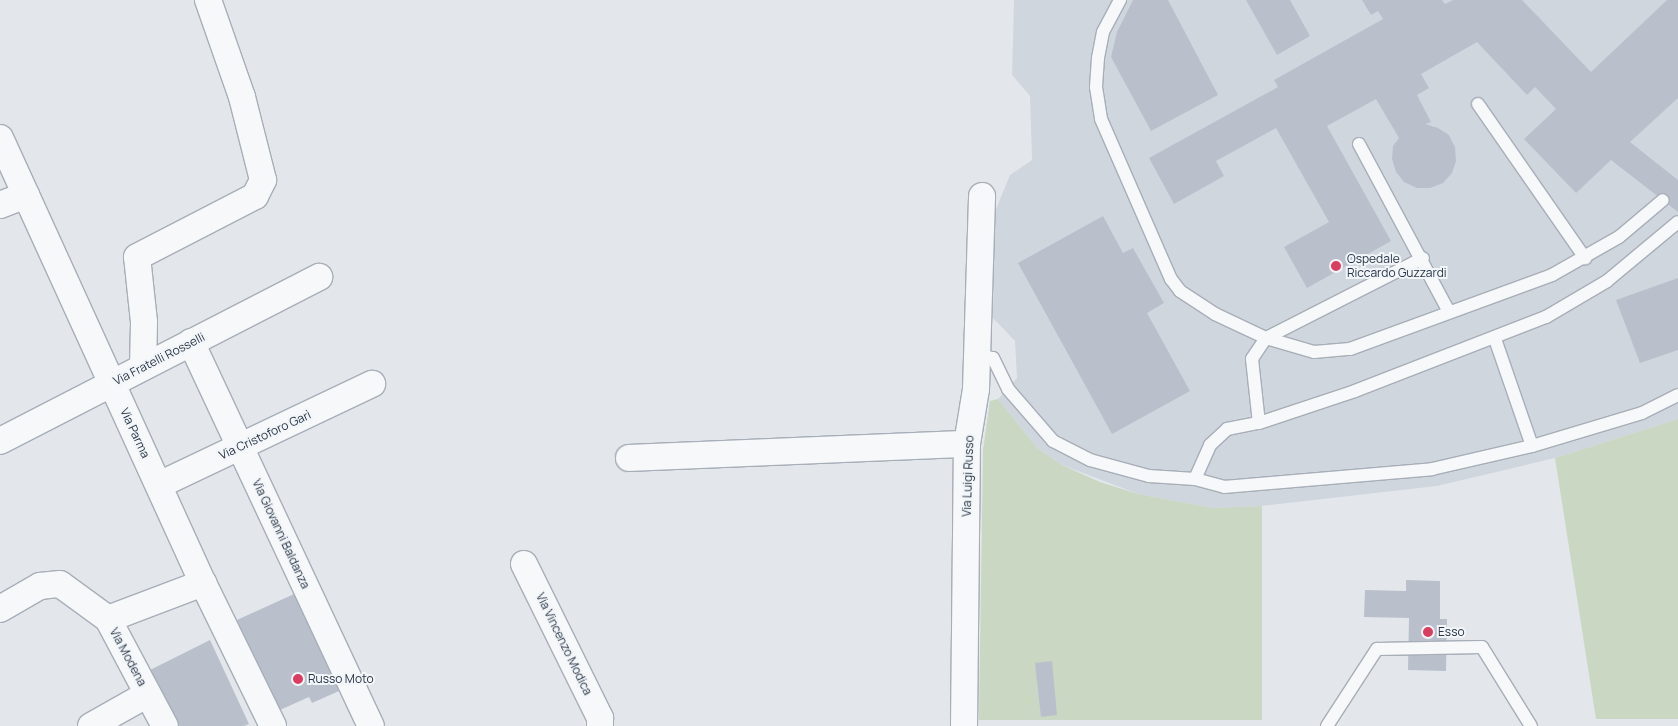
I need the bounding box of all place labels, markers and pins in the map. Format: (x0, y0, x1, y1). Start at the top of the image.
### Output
place label: Ospedale Riccardo Guzzardi (1347, 252, 1447, 280)
marker: Ospedale Riccardo Guzzardi (1329, 259, 1343, 273)
place label: Esso (1438, 625, 1465, 639)
marker: Esso (1422, 626, 1434, 638)
place label: Russo Moto (308, 672, 374, 686)
marker: Russo Moto (292, 673, 304, 685)

